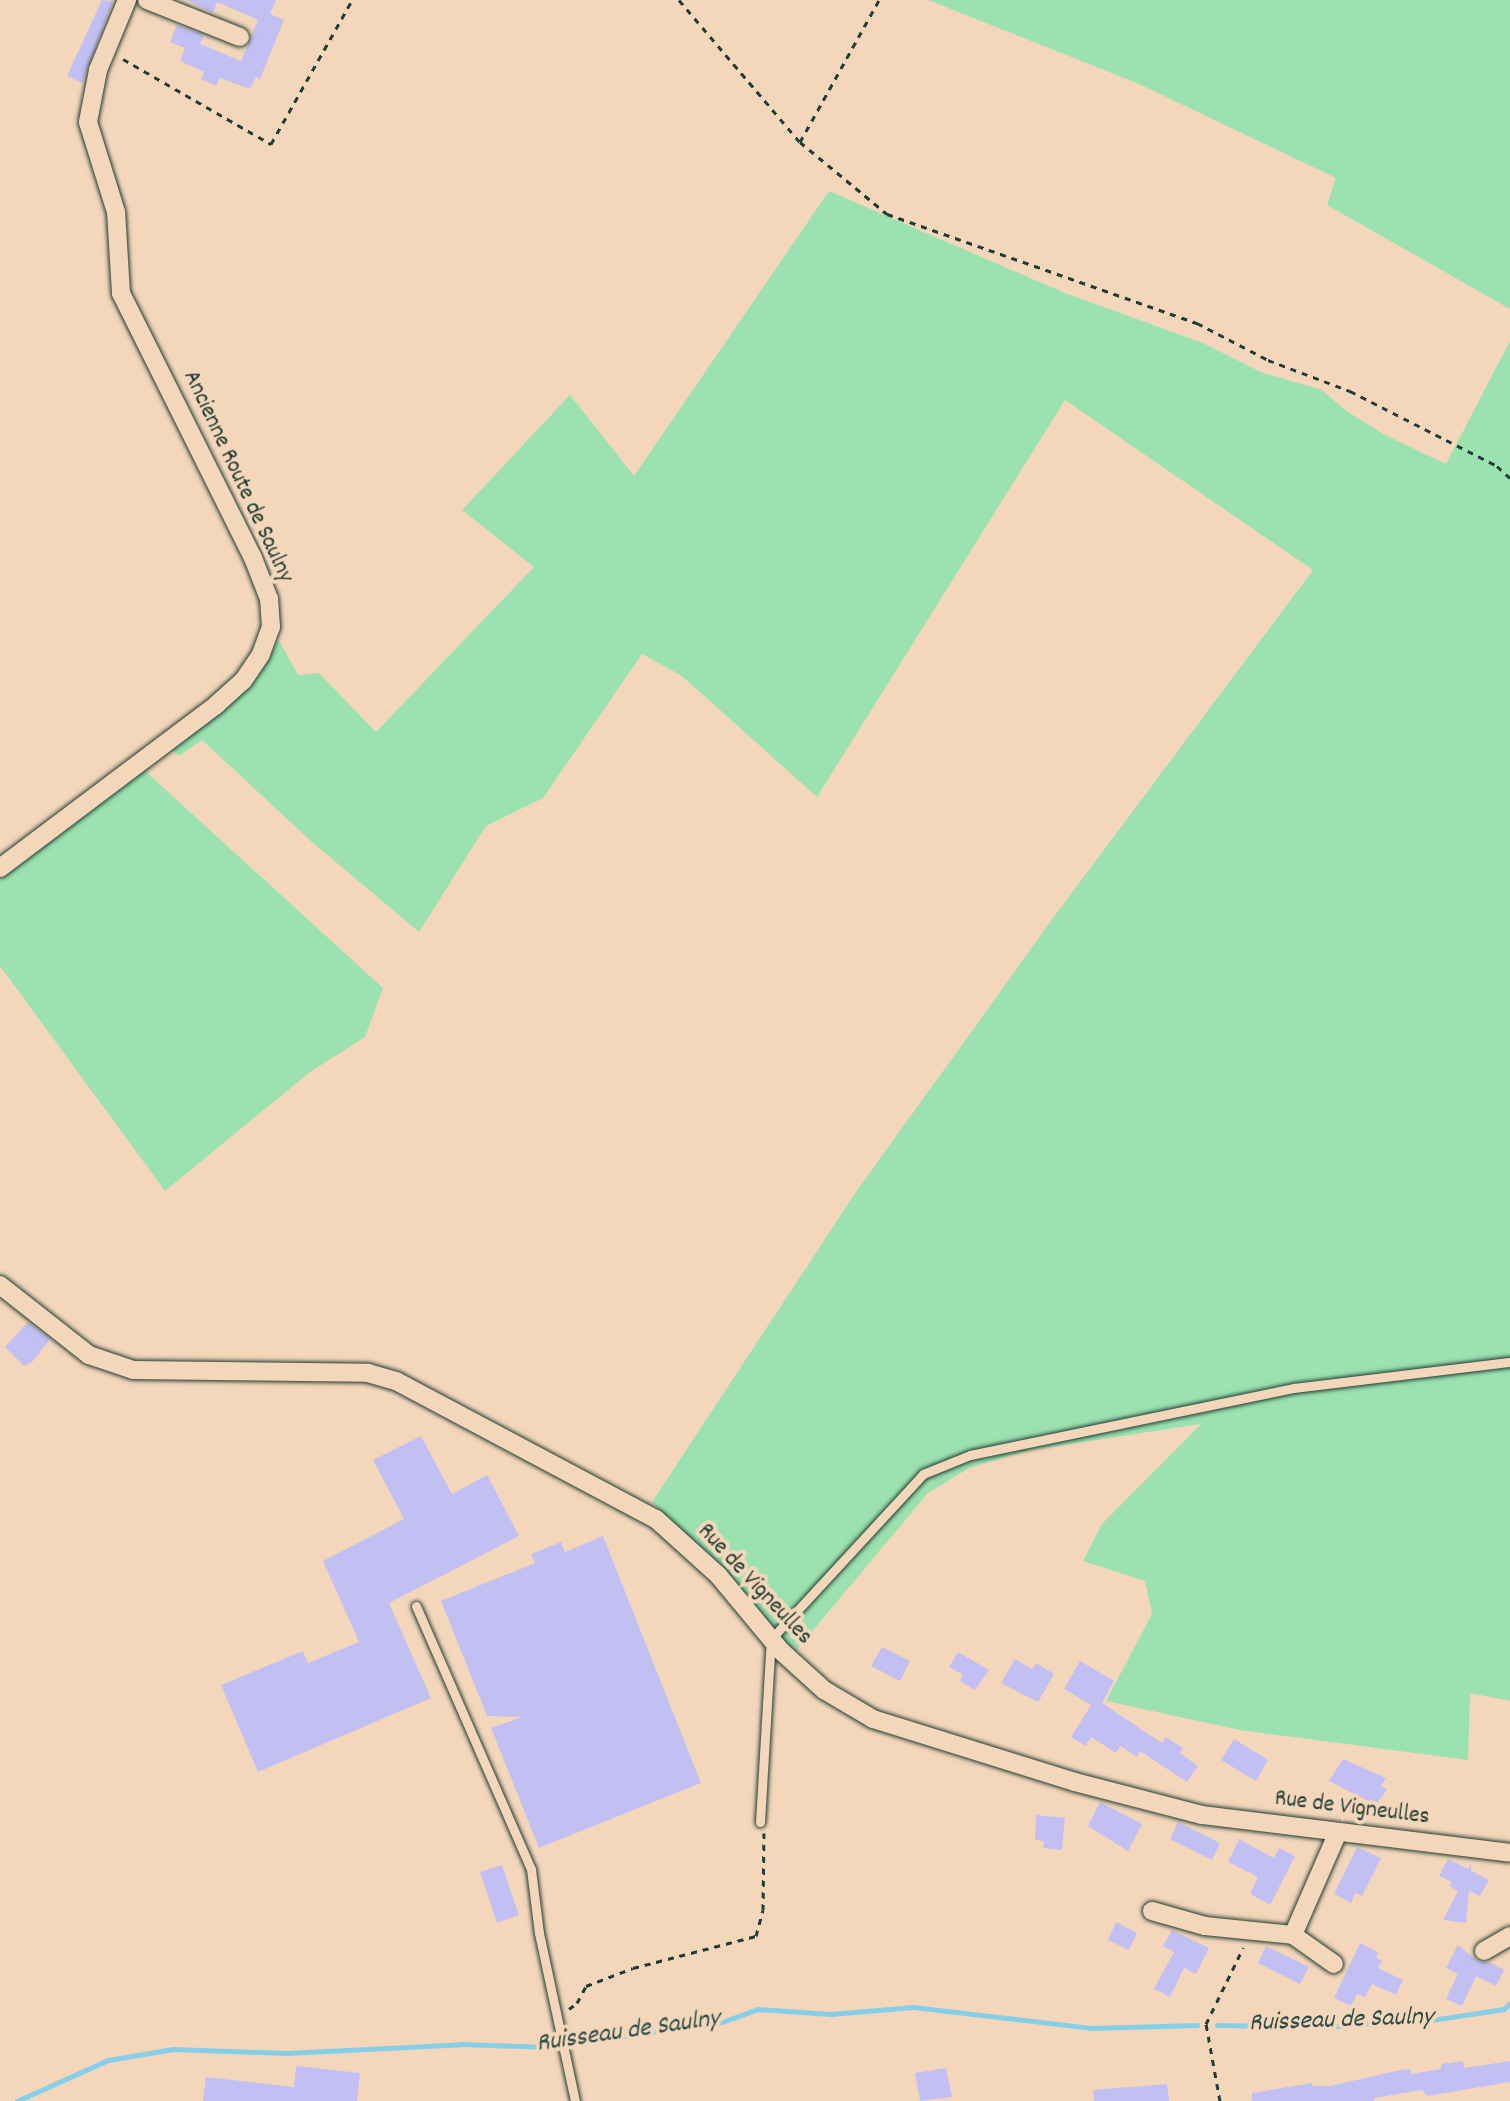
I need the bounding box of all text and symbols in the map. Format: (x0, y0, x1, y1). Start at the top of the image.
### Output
street label: Ancienne Route de Saulny (175, 366, 299, 588)
street label: Rue de Vigneulles (690, 1518, 818, 1652)
street label: Rue de Vigneulles (1273, 1785, 1431, 1833)
water label: Ruisseau de Saulny (1248, 2002, 1434, 2040)
water label: Ruisseau de Saulny (534, 2004, 722, 2060)

